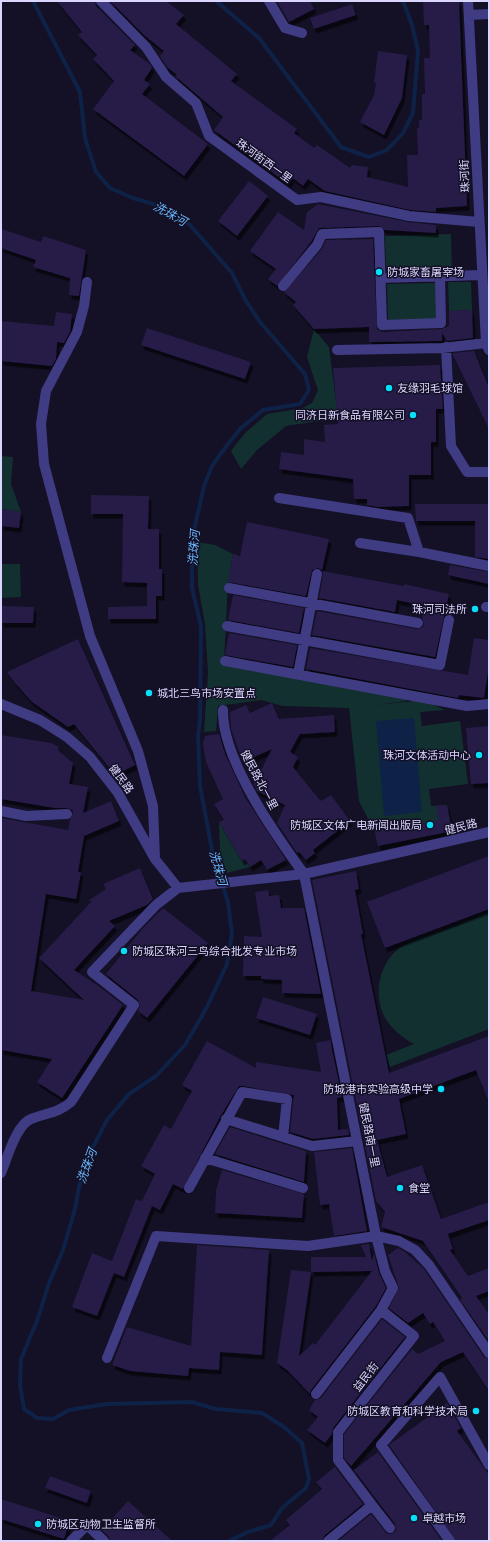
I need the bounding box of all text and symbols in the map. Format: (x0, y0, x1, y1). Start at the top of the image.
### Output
street label: 珠河街西一里 (234, 136, 295, 185)
street label: 珠河街 (458, 159, 471, 193)
water label: 洗珠河 (151, 199, 191, 229)
place label: 防城家畜屠宰场 (387, 266, 464, 278)
marker: 防城家畜屠宰场 (374, 267, 384, 277)
place label: 友缘羽毛球馆 (397, 382, 463, 394)
marker: 友缘羽毛球馆 (384, 383, 394, 393)
place label: 同济日新食品有限公司 (295, 409, 405, 421)
marker: 同济日新食品有限公司 (408, 410, 418, 420)
water label: 洗珠河 (186, 528, 201, 566)
place label: 珠河司法所 (412, 603, 467, 615)
marker: 珠河司法所 (470, 604, 480, 614)
place label: 城北三鸟市场安置点 (157, 687, 256, 699)
marker: 城北三鸟市场安置点 (144, 688, 154, 698)
street label: 健民路北一里 (239, 748, 280, 812)
place label: 珠河文体活动中心 (383, 749, 471, 761)
marker: 珠河文体活动中心 (474, 750, 484, 760)
street label: 健民路 (107, 762, 136, 796)
street label: 健民路 (443, 817, 478, 836)
place label: 防城区文体广电新闻出版局 (290, 819, 422, 831)
marker: 防城区文体广电新闻出版局 (425, 820, 435, 830)
water label: 洗珠河 (207, 849, 230, 889)
place label: 防城区珠河三鸟综合批发专业市场 (132, 945, 297, 957)
marker: 防城区珠河三鸟综合批发专业市场 (119, 946, 129, 956)
place label: 防城港市实验高级中学 (323, 1083, 433, 1095)
marker: 防城港市实验高级中学 (436, 1084, 446, 1094)
street label: 健民路南一里 (357, 1101, 382, 1168)
water label: 洗珠河 (74, 1145, 99, 1185)
place label: 食堂 (408, 1182, 430, 1194)
marker: 食堂 (395, 1183, 405, 1193)
street label: 益民街 (351, 1360, 380, 1393)
place label: 防城区教育和科学技术局 (347, 1405, 468, 1417)
marker: 防城区教育和科学技术局 (471, 1406, 481, 1416)
place label: 卓越市场 (422, 1512, 466, 1524)
marker: 卓越市场 (409, 1513, 419, 1523)
place label: 防城区动物卫生监督所 (46, 1518, 156, 1530)
marker: 防城区动物卫生监督所 (33, 1519, 43, 1529)

